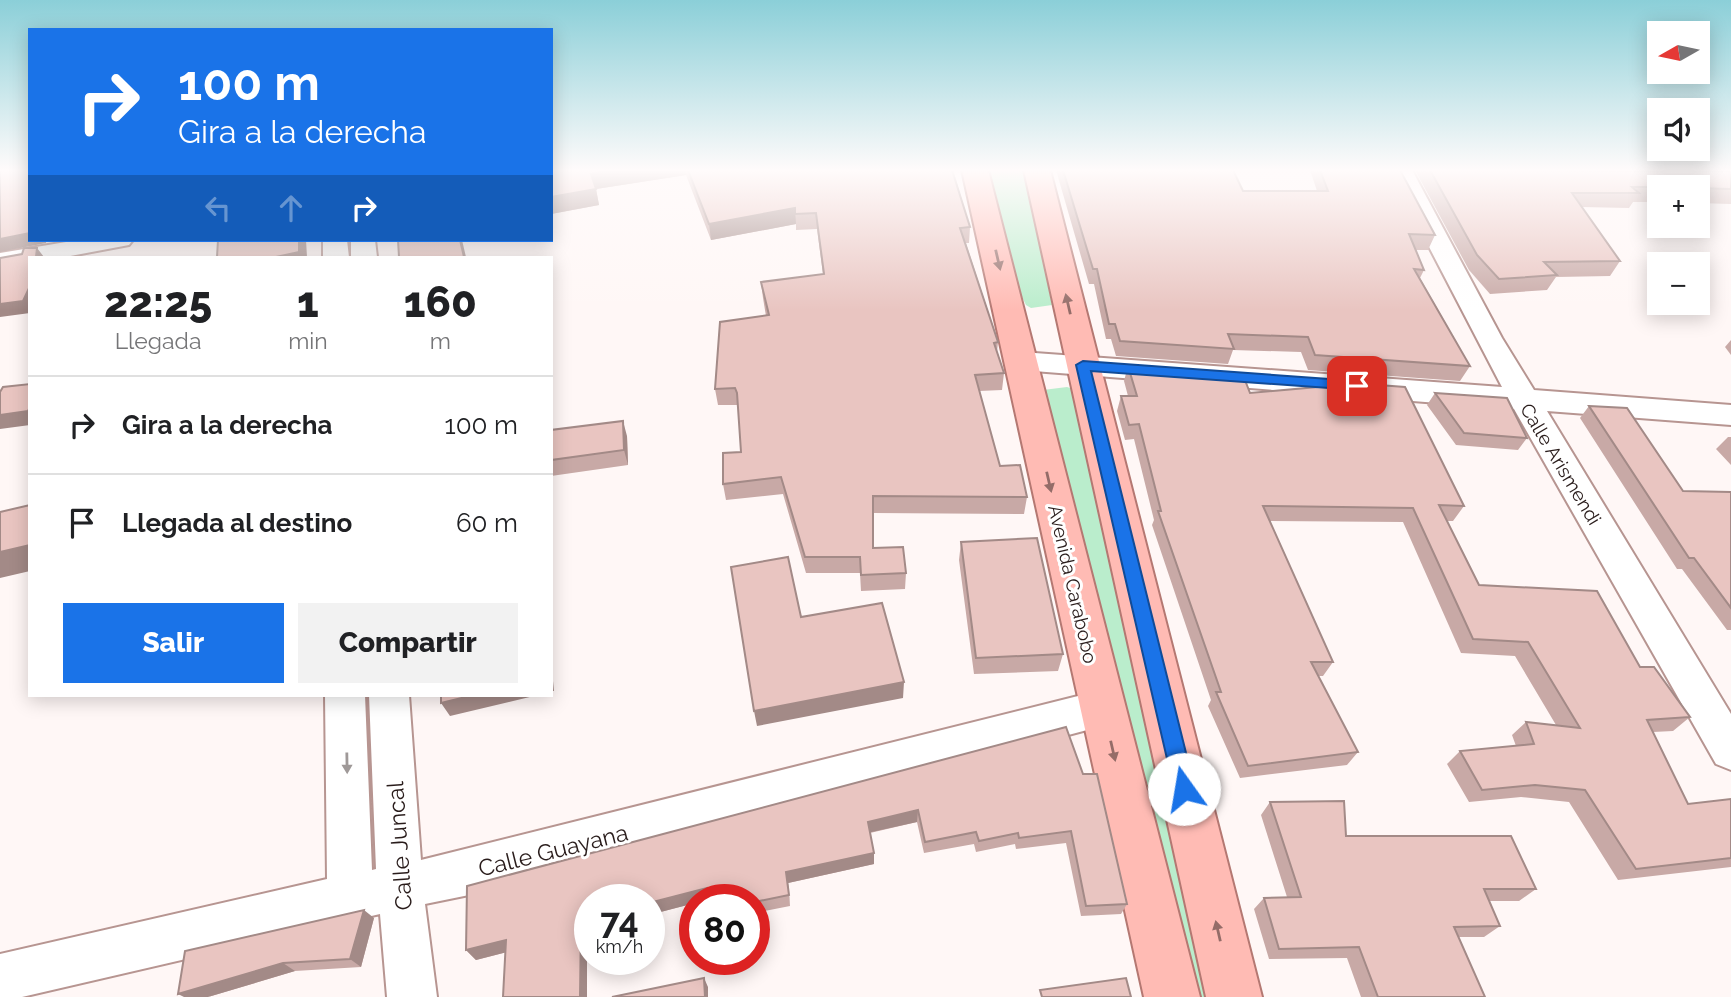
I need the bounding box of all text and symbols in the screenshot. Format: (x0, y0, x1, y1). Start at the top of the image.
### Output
north arrow (1647, 21, 1710, 84)
map controls (1647, 21, 1710, 315)
text: 100 m (178, 54, 320, 111)
icon: right (63, 56, 154, 147)
button: sound (1647, 98, 1710, 161)
text: Gira a la derecha (178, 113, 426, 150)
button: + (1647, 175, 1710, 238)
icon: left (199, 189, 237, 227)
icon: ahead (272, 189, 310, 227)
icon: right (345, 189, 383, 227)
one-way arrow (992, 249, 1003, 271)
button: − (1647, 252, 1710, 315)
text: 22:25 (104, 278, 212, 327)
text: 1 (297, 278, 319, 327)
text: 160 (404, 278, 477, 327)
one-way arrow (1063, 293, 1074, 315)
text: Llegada (115, 327, 201, 354)
text: min (288, 327, 328, 354)
text: m (430, 327, 451, 354)
pin (1327, 356, 1387, 416)
icon: arrive (1338, 367, 1376, 405)
street label: Calle Arismendi (1516, 399, 1606, 529)
icon: right (63, 406, 101, 444)
text: Gira a la derecha (122, 410, 332, 440)
text: 100 m (445, 410, 518, 440)
one-way arrow (1044, 471, 1055, 493)
street label: Avenida Carabobo (1044, 503, 1102, 665)
icon: arrive (63, 504, 101, 542)
text: Llegada al destino (122, 508, 352, 538)
text: 60 m (456, 508, 518, 538)
button: Salir (63, 603, 284, 683)
button: Compartir (298, 603, 518, 683)
one-way arrow (1108, 740, 1119, 762)
one-way arrow (341, 752, 352, 774)
position arrow (1147, 752, 1221, 826)
street label: Calle Juncal (381, 780, 417, 911)
street label: Calle Guayana (475, 818, 631, 882)
speed limit sign: 80 (679, 884, 770, 975)
text: 74 (600, 900, 639, 941)
one-way arrow (1212, 920, 1223, 942)
text: km/h (596, 936, 643, 957)

